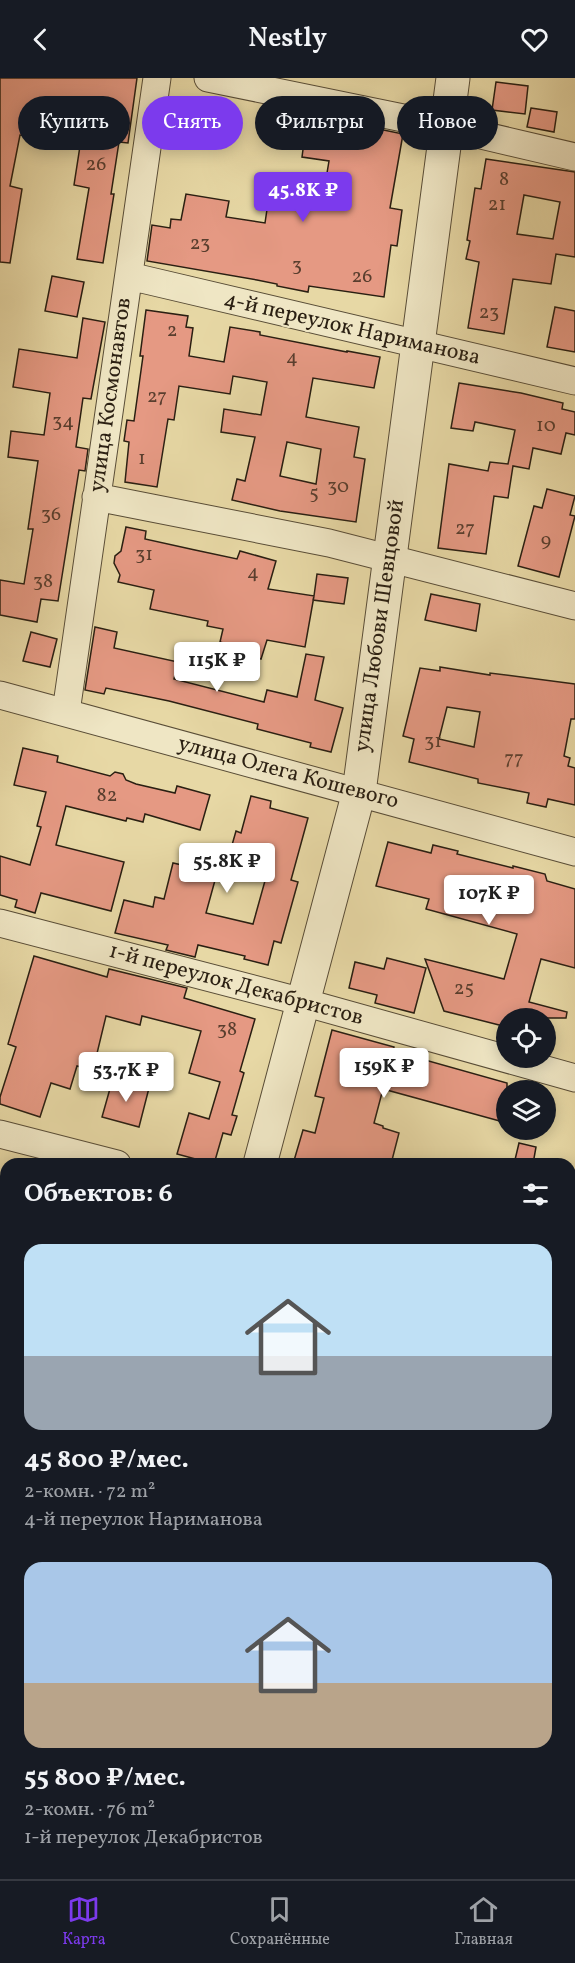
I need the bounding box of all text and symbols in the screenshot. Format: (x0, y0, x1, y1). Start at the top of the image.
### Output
text: Nestly (248, 20, 327, 58)
icon: back (24, 23, 57, 56)
icon: heart (518, 23, 551, 56)
chip: Купить (18, 96, 130, 150)
chip: Снять (142, 96, 243, 150)
chip: Фильтры (255, 96, 385, 150)
chip: Новое (397, 96, 498, 150)
house number: 26 (86, 151, 106, 179)
house number: 8 (499, 166, 509, 194)
pin: 45.8K ₽ (248, 172, 358, 223)
text: 45.8K ₽ (268, 177, 338, 205)
house number: 21 (488, 191, 506, 219)
house number: 23 (190, 230, 210, 258)
house number: 3 (292, 252, 302, 280)
house number: 26 (352, 263, 372, 291)
street label: 4-й переулок Нариманова (221, 287, 483, 371)
street label: улица Космонавтов (82, 295, 140, 495)
house number: 23 (479, 299, 499, 327)
house number: 2 (167, 317, 177, 345)
house number: 4 (286, 346, 298, 370)
house number: 27 (147, 383, 167, 411)
house number: 34 (52, 408, 74, 436)
house number: 10 (536, 412, 556, 440)
house number: 1 (138, 445, 146, 473)
house number: 30 (327, 473, 349, 501)
house number: 5 (309, 480, 319, 508)
street label: улица Любови Шевцовой (347, 498, 413, 754)
house number: 36 (41, 501, 61, 529)
house number: 27 (455, 515, 475, 543)
house number: 9 (541, 527, 551, 555)
house number: 31 (135, 541, 153, 569)
house number: 4 (247, 559, 259, 587)
house number: 38 (33, 568, 53, 596)
pin: 115K ₽ (168, 642, 266, 693)
text: 115K ₽ (188, 647, 246, 675)
house number: 31 (424, 728, 442, 756)
street label: улица Олега Кошевого (174, 729, 402, 817)
house number: 77 (504, 745, 524, 773)
house number: 82 (97, 782, 117, 810)
pin: 55.8K ₽ (172, 843, 282, 894)
text: 55.8K ₽ (193, 848, 261, 876)
pin: 107K ₽ (440, 875, 538, 926)
text: 107K ₽ (458, 880, 520, 908)
street label: 1-й переулок Декабристов (105, 936, 367, 1034)
house number: 25 (454, 975, 474, 1003)
map controls (496, 1008, 556, 1140)
button: locate (496, 1008, 556, 1068)
house number: 38 (217, 1016, 237, 1044)
pin: 159K ₽ (335, 1048, 433, 1099)
pin: 53.7K ₽ (71, 1052, 181, 1103)
text: 159K ₽ (354, 1053, 414, 1081)
text: 53.7K ₽ (93, 1057, 159, 1085)
button: layers (496, 1080, 556, 1140)
text: Объектов: 6 (24, 1176, 173, 1212)
icon: filters (519, 1178, 552, 1211)
icon: home (234, 1283, 342, 1391)
text: 45 800 ₽/мес. (24, 1442, 189, 1478)
text: 2-комн. · 72 m² (24, 1478, 155, 1506)
text: 4-й переулок Нариманова (24, 1506, 263, 1534)
icon: home (234, 1601, 342, 1709)
text: 55 800 ₽/мес. (24, 1760, 186, 1796)
text: 2-комн. · 76 m² (24, 1796, 155, 1824)
text: 1-й переулок Декабристов (24, 1824, 263, 1852)
tab: Карта (62, 1893, 106, 1951)
tab: Сохранённые (230, 1893, 330, 1951)
tab: Главная (454, 1893, 513, 1951)

